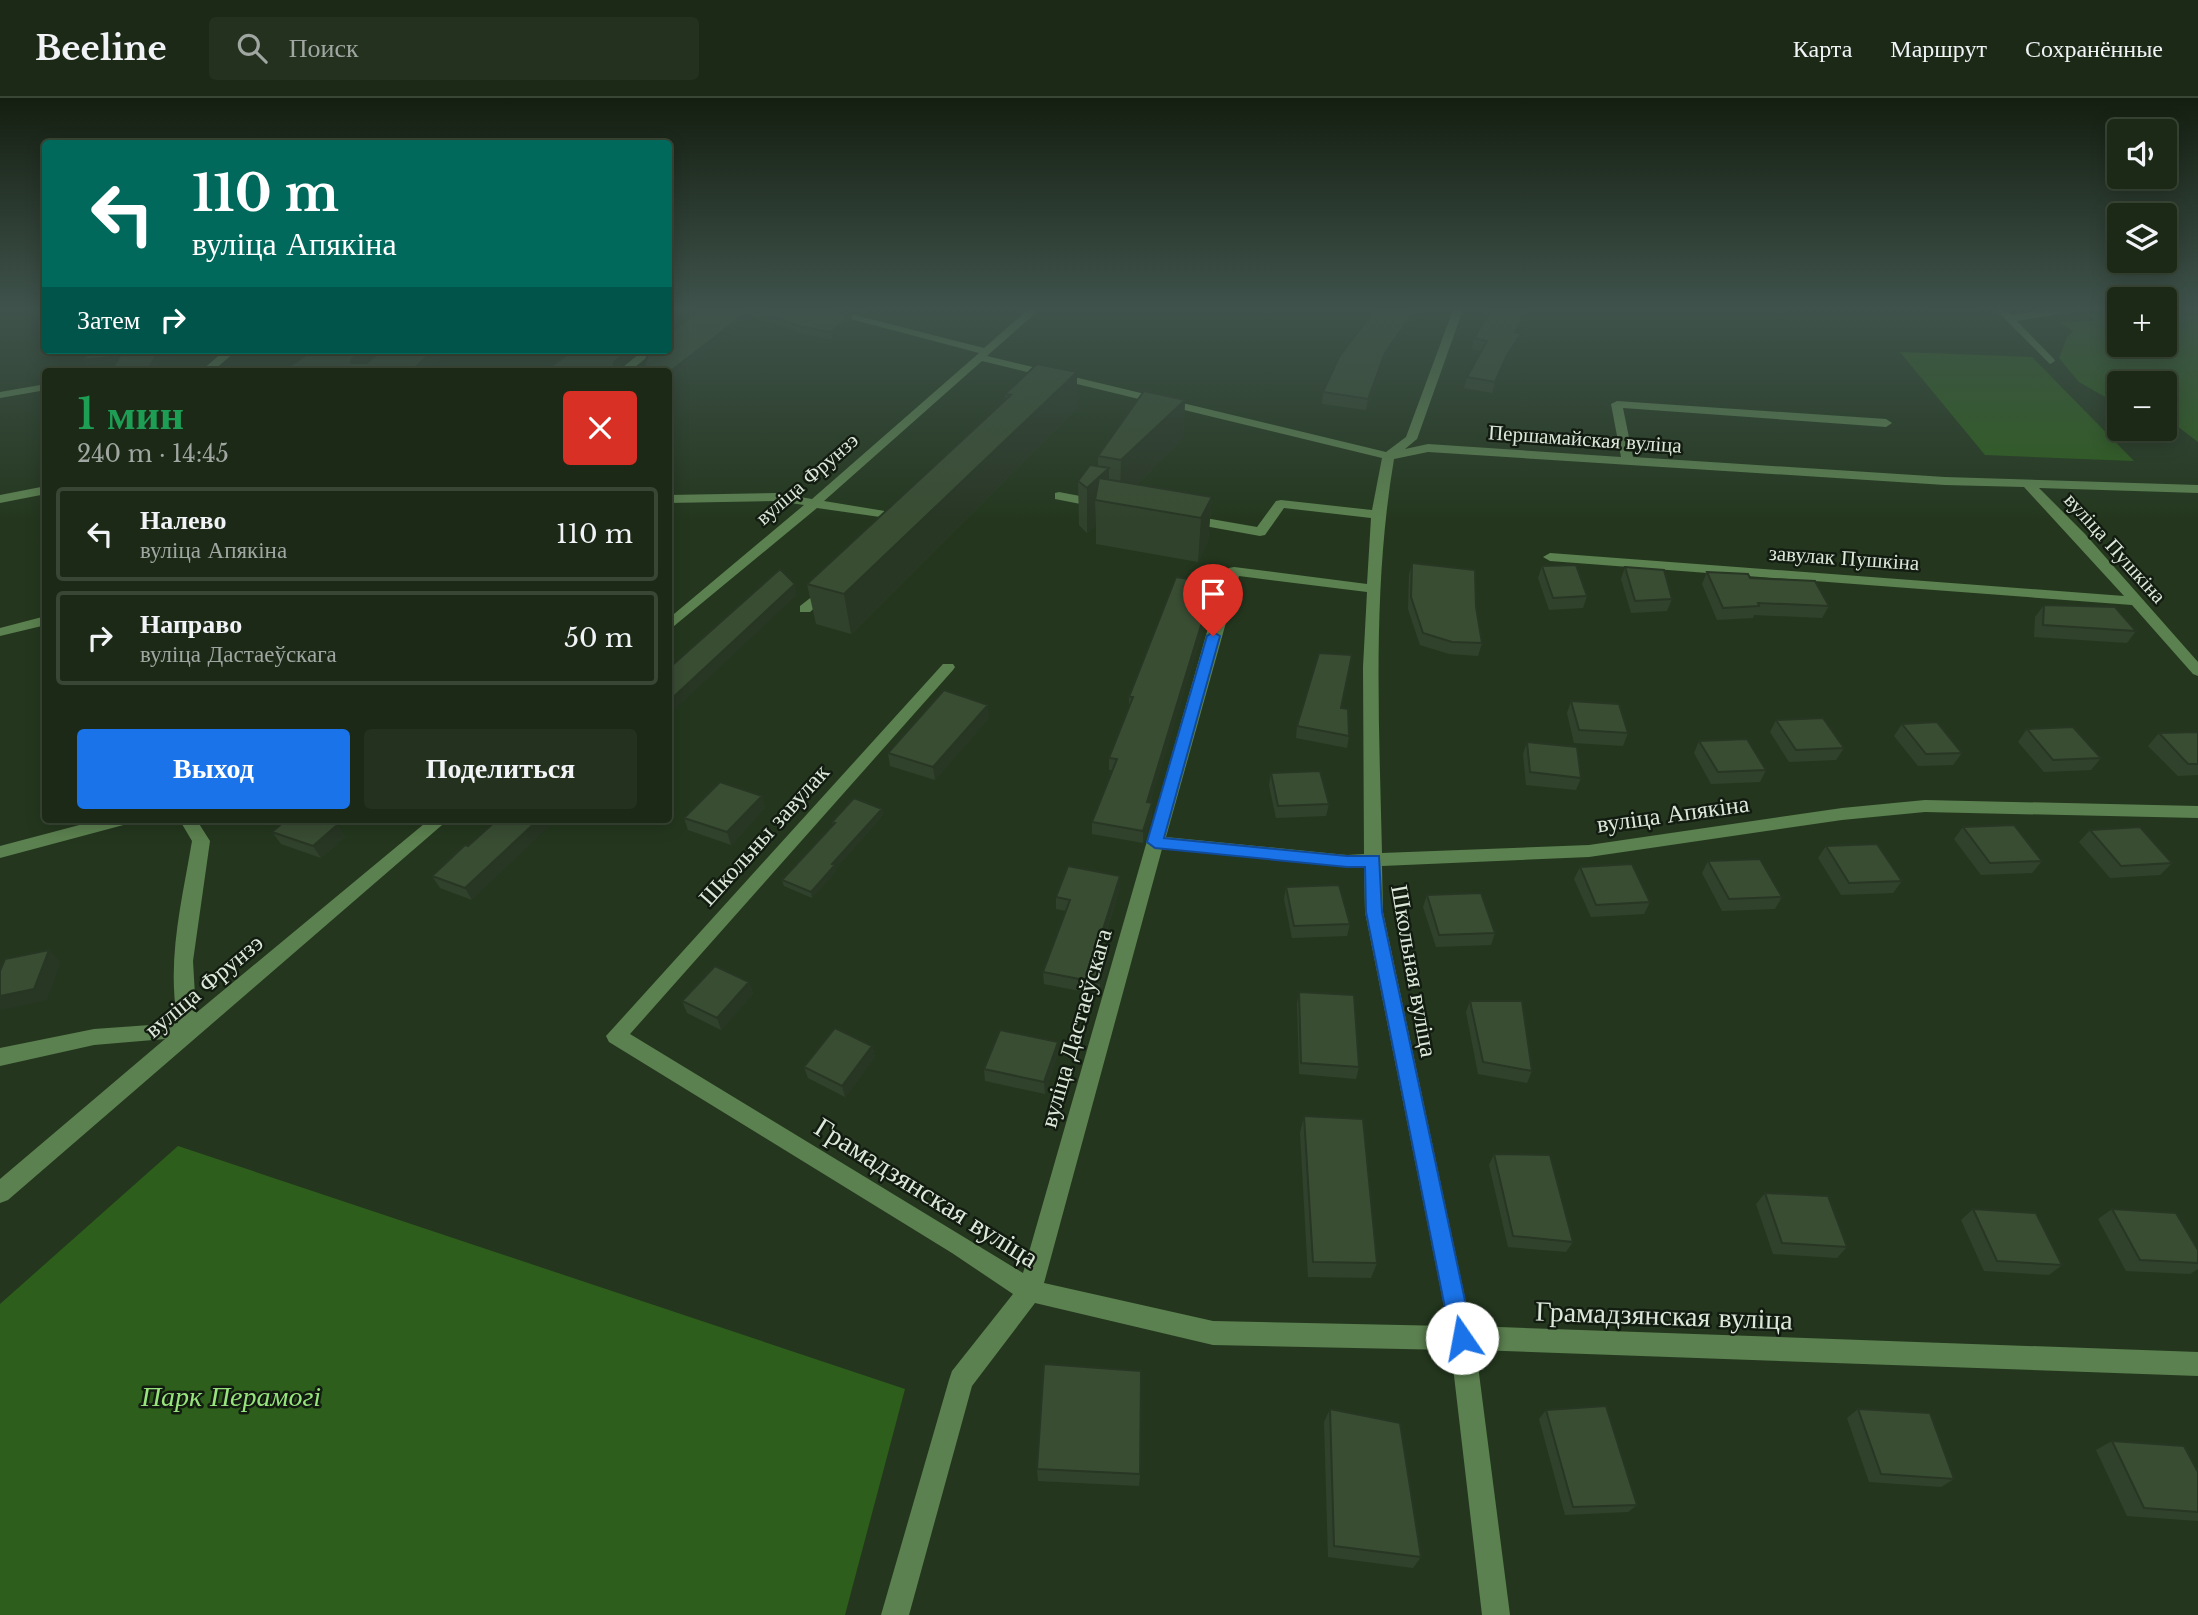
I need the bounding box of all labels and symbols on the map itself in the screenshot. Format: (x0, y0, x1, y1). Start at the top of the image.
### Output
street label: Першамайская вуліца (1487, 419, 1683, 459)
street label: вуліца Фрунзэ (750, 427, 864, 531)
street label: вуліца Пушкіна (2058, 487, 2172, 609)
street label: завулак Пушкіна (1768, 540, 1921, 576)
pin (1183, 564, 1243, 636)
street label: Школьны завулак (692, 757, 835, 912)
street label: вуліца Апякіна (1595, 788, 1751, 839)
street label: Школьная вуліца (1385, 883, 1444, 1060)
street label: вуліца Дастаеўскага (1033, 925, 1118, 1131)
street label: вуліца Фрунзэ (139, 928, 269, 1044)
street label: Грамадзянская вуліца (808, 1109, 1046, 1276)
street label: Грамадзянская вуліца (1535, 1294, 1794, 1338)
position arrow (1425, 1301, 1499, 1375)
park label: Парк Перамогі (140, 1379, 321, 1414)

